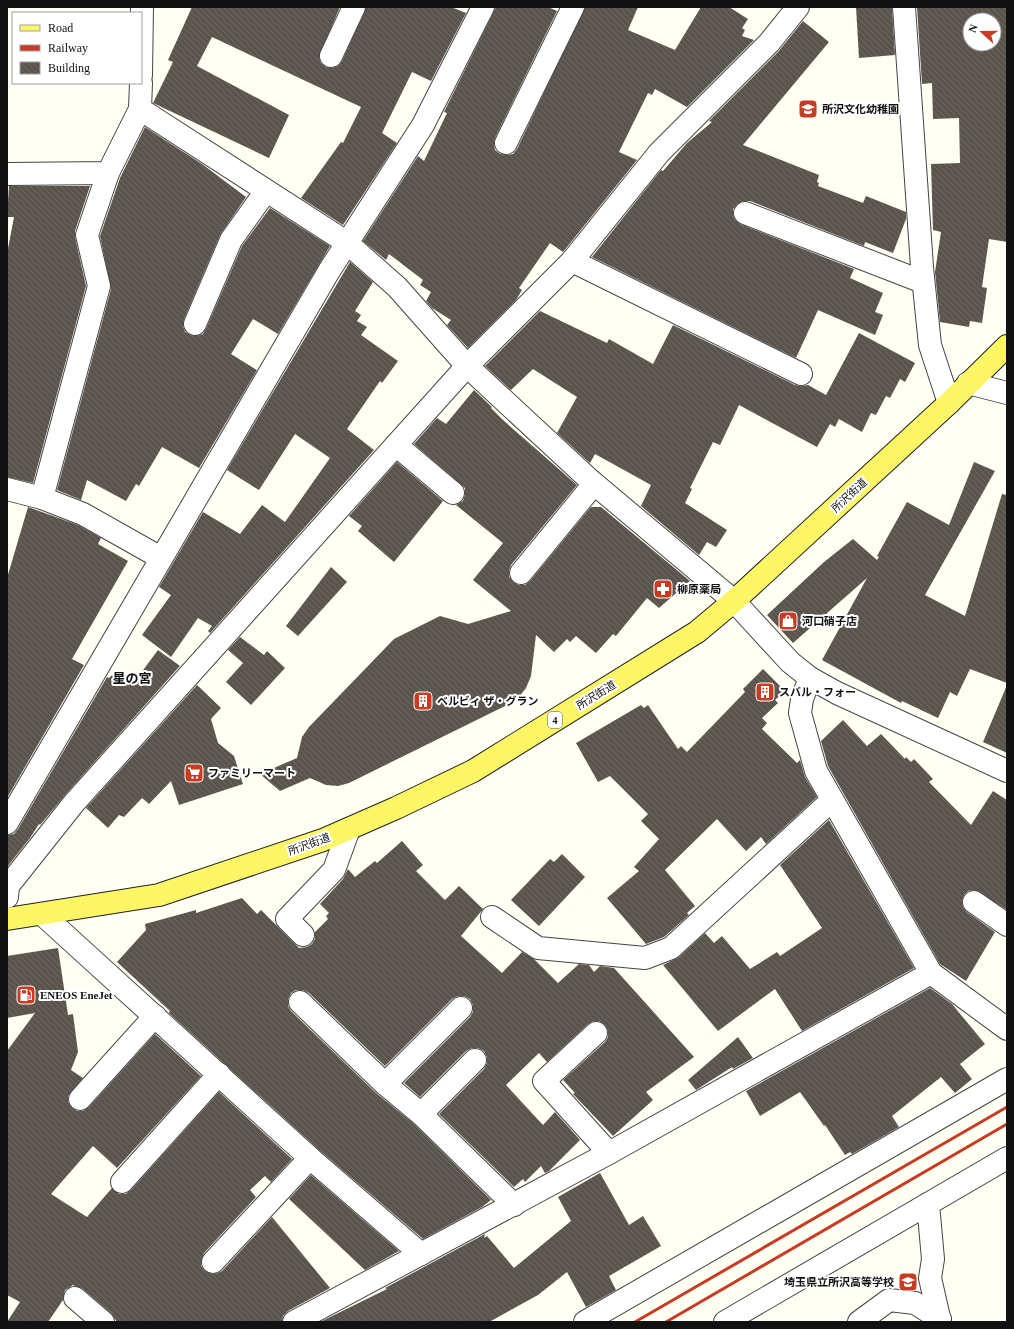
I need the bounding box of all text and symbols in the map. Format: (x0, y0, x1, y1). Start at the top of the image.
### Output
legend (12, 12, 142, 84)
north arrow (962, 12, 1002, 52)
text: Road (48, 21, 73, 35)
text: N (966, 23, 980, 34)
text: Railway (48, 41, 88, 55)
text: Building (48, 61, 90, 75)
school or university icon: 所沢文化幼稚園 (797, 98, 819, 120)
place label: 所沢文化幼稚園 (822, 103, 899, 115)
street label: 所沢街道 (829, 476, 869, 514)
pharmacy icon: 柳原薬局 (652, 578, 674, 600)
place label: 柳原薬局 (677, 583, 721, 595)
shop icon: 河口硝子店 (777, 610, 799, 632)
place label: 河口硝子店 (802, 615, 857, 627)
district label: 星の宮 (112, 671, 152, 686)
street label: 所沢街道 (574, 678, 618, 712)
building icon: スバル・フォー (754, 681, 776, 703)
place label: スバル・フォー (779, 686, 856, 698)
building icon: ベルビィ ザ・グラン (412, 690, 434, 712)
place label: ベルビィ ザ・グラン (437, 695, 539, 707)
road number: 4 (548, 712, 562, 728)
supermarket icon: ファミリーマート (183, 762, 205, 784)
place label: ファミリーマート (208, 767, 296, 779)
street label: 所沢街道 (286, 831, 332, 857)
fuel station icon: ENEOS EneJet (15, 984, 37, 1006)
place label: ENEOS EneJet (40, 989, 113, 1001)
school or university icon: 埼玉県立所沢高等学校 (897, 1271, 919, 1293)
place label: 埼玉県立所沢高等学校 (784, 1276, 894, 1288)

